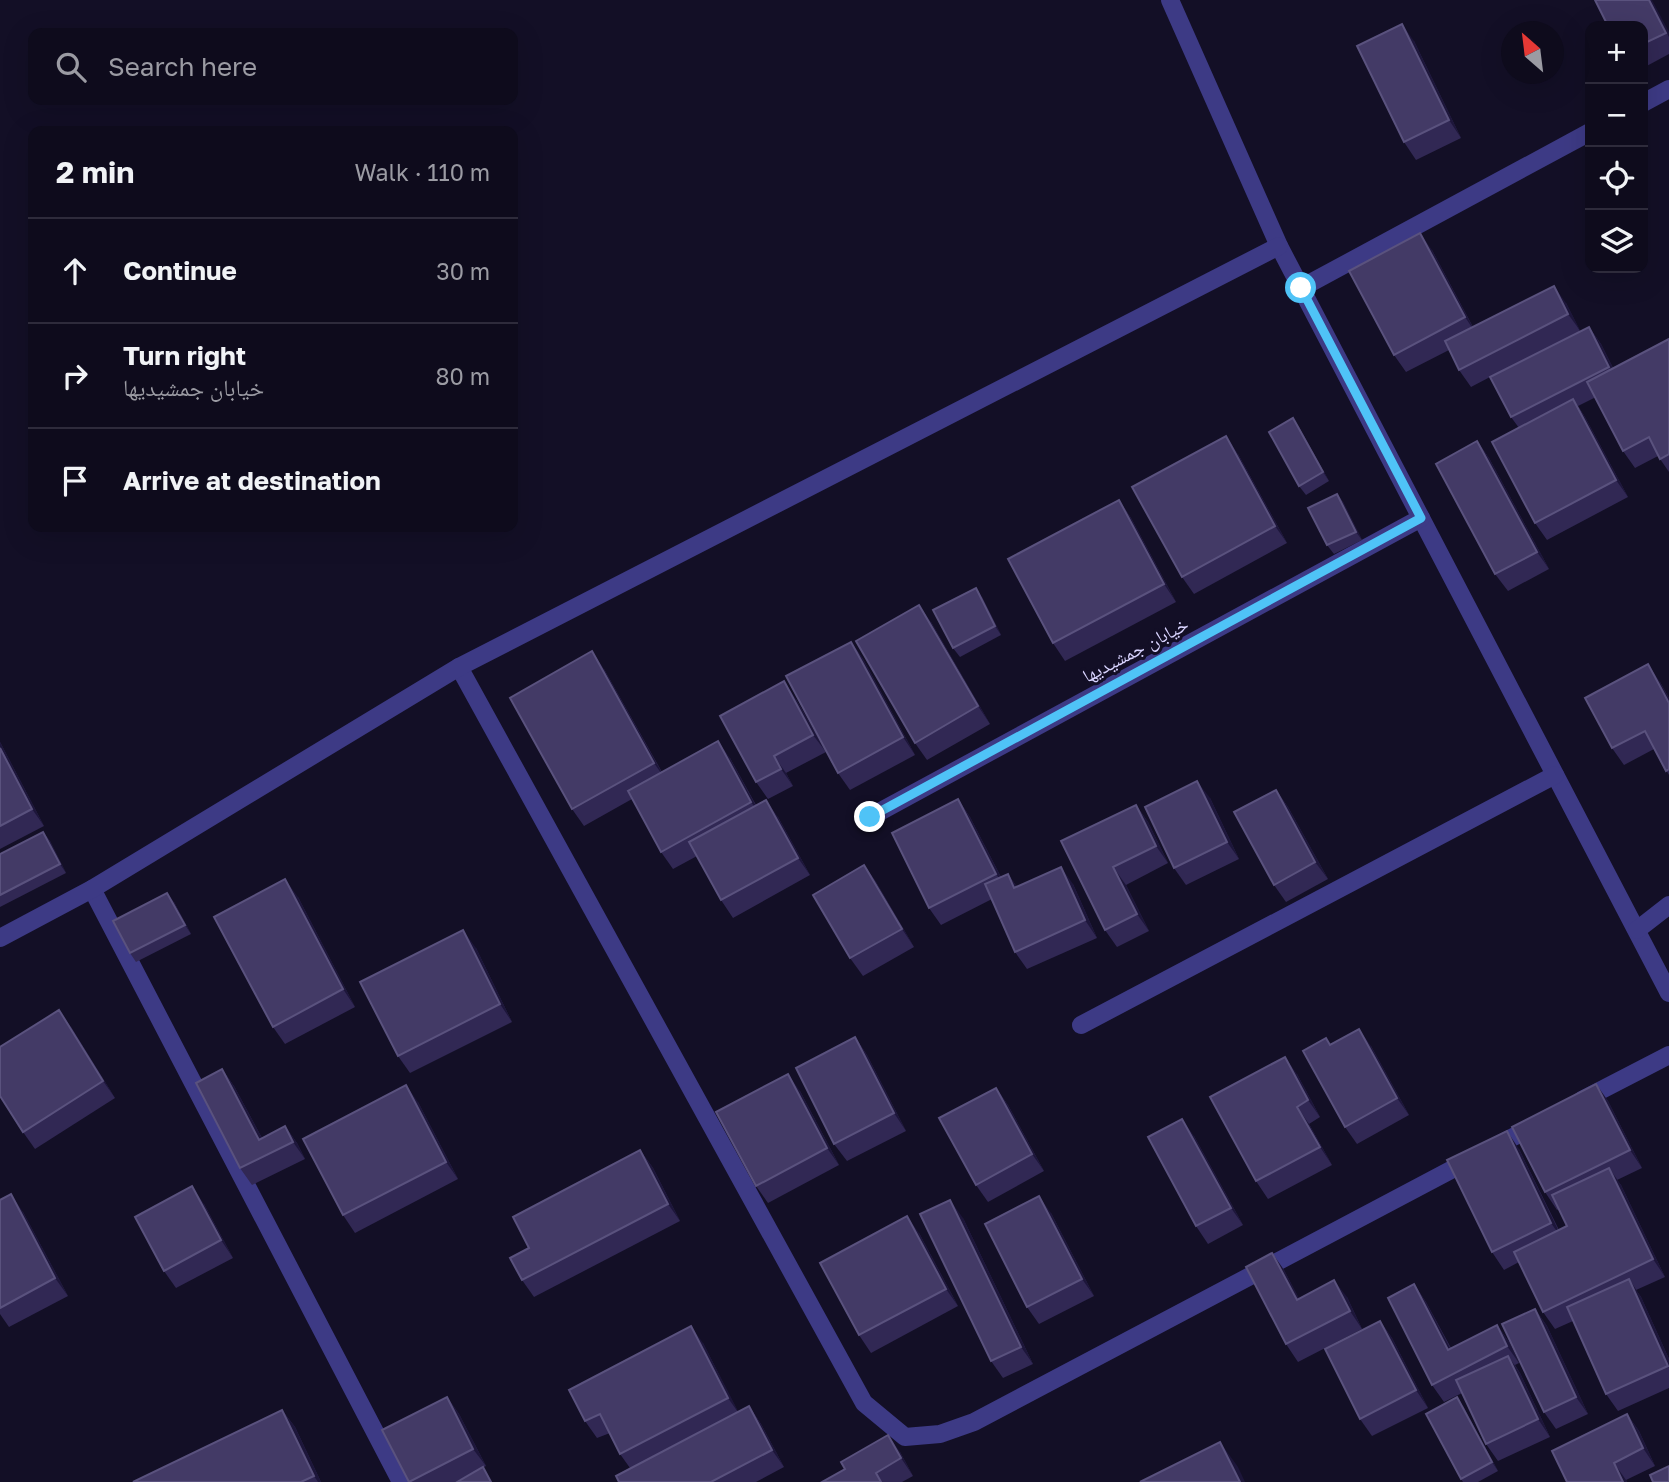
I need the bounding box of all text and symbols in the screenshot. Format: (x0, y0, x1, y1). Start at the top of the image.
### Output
north arrow (1501, 21, 1564, 84)
map controls (1585, 21, 1648, 273)
button: + (1585, 21, 1648, 84)
search box (28, 28, 518, 105)
icon: search (52, 48, 90, 86)
text: Search here (108, 51, 257, 82)
button: − (1585, 84, 1648, 147)
button: locate (1585, 147, 1648, 210)
text: 2 min (56, 154, 134, 190)
text: Walk · 110 m (354, 158, 490, 186)
button: layers (1585, 210, 1648, 273)
icon: ahead (56, 252, 94, 290)
text: Continue (123, 255, 237, 286)
text: 30 m (436, 257, 490, 285)
route start (1285, 272, 1316, 303)
text: Turn right (123, 340, 246, 371)
icon: right (56, 357, 94, 395)
text: 80 m (436, 362, 490, 390)
text: خیابان جمشیدیها (123, 373, 264, 401)
icon: arrive (56, 462, 94, 500)
text: Arrive at destination (123, 465, 381, 496)
street label: خیابان جمشیدیها (1078, 611, 1192, 687)
route end (854, 801, 885, 832)

